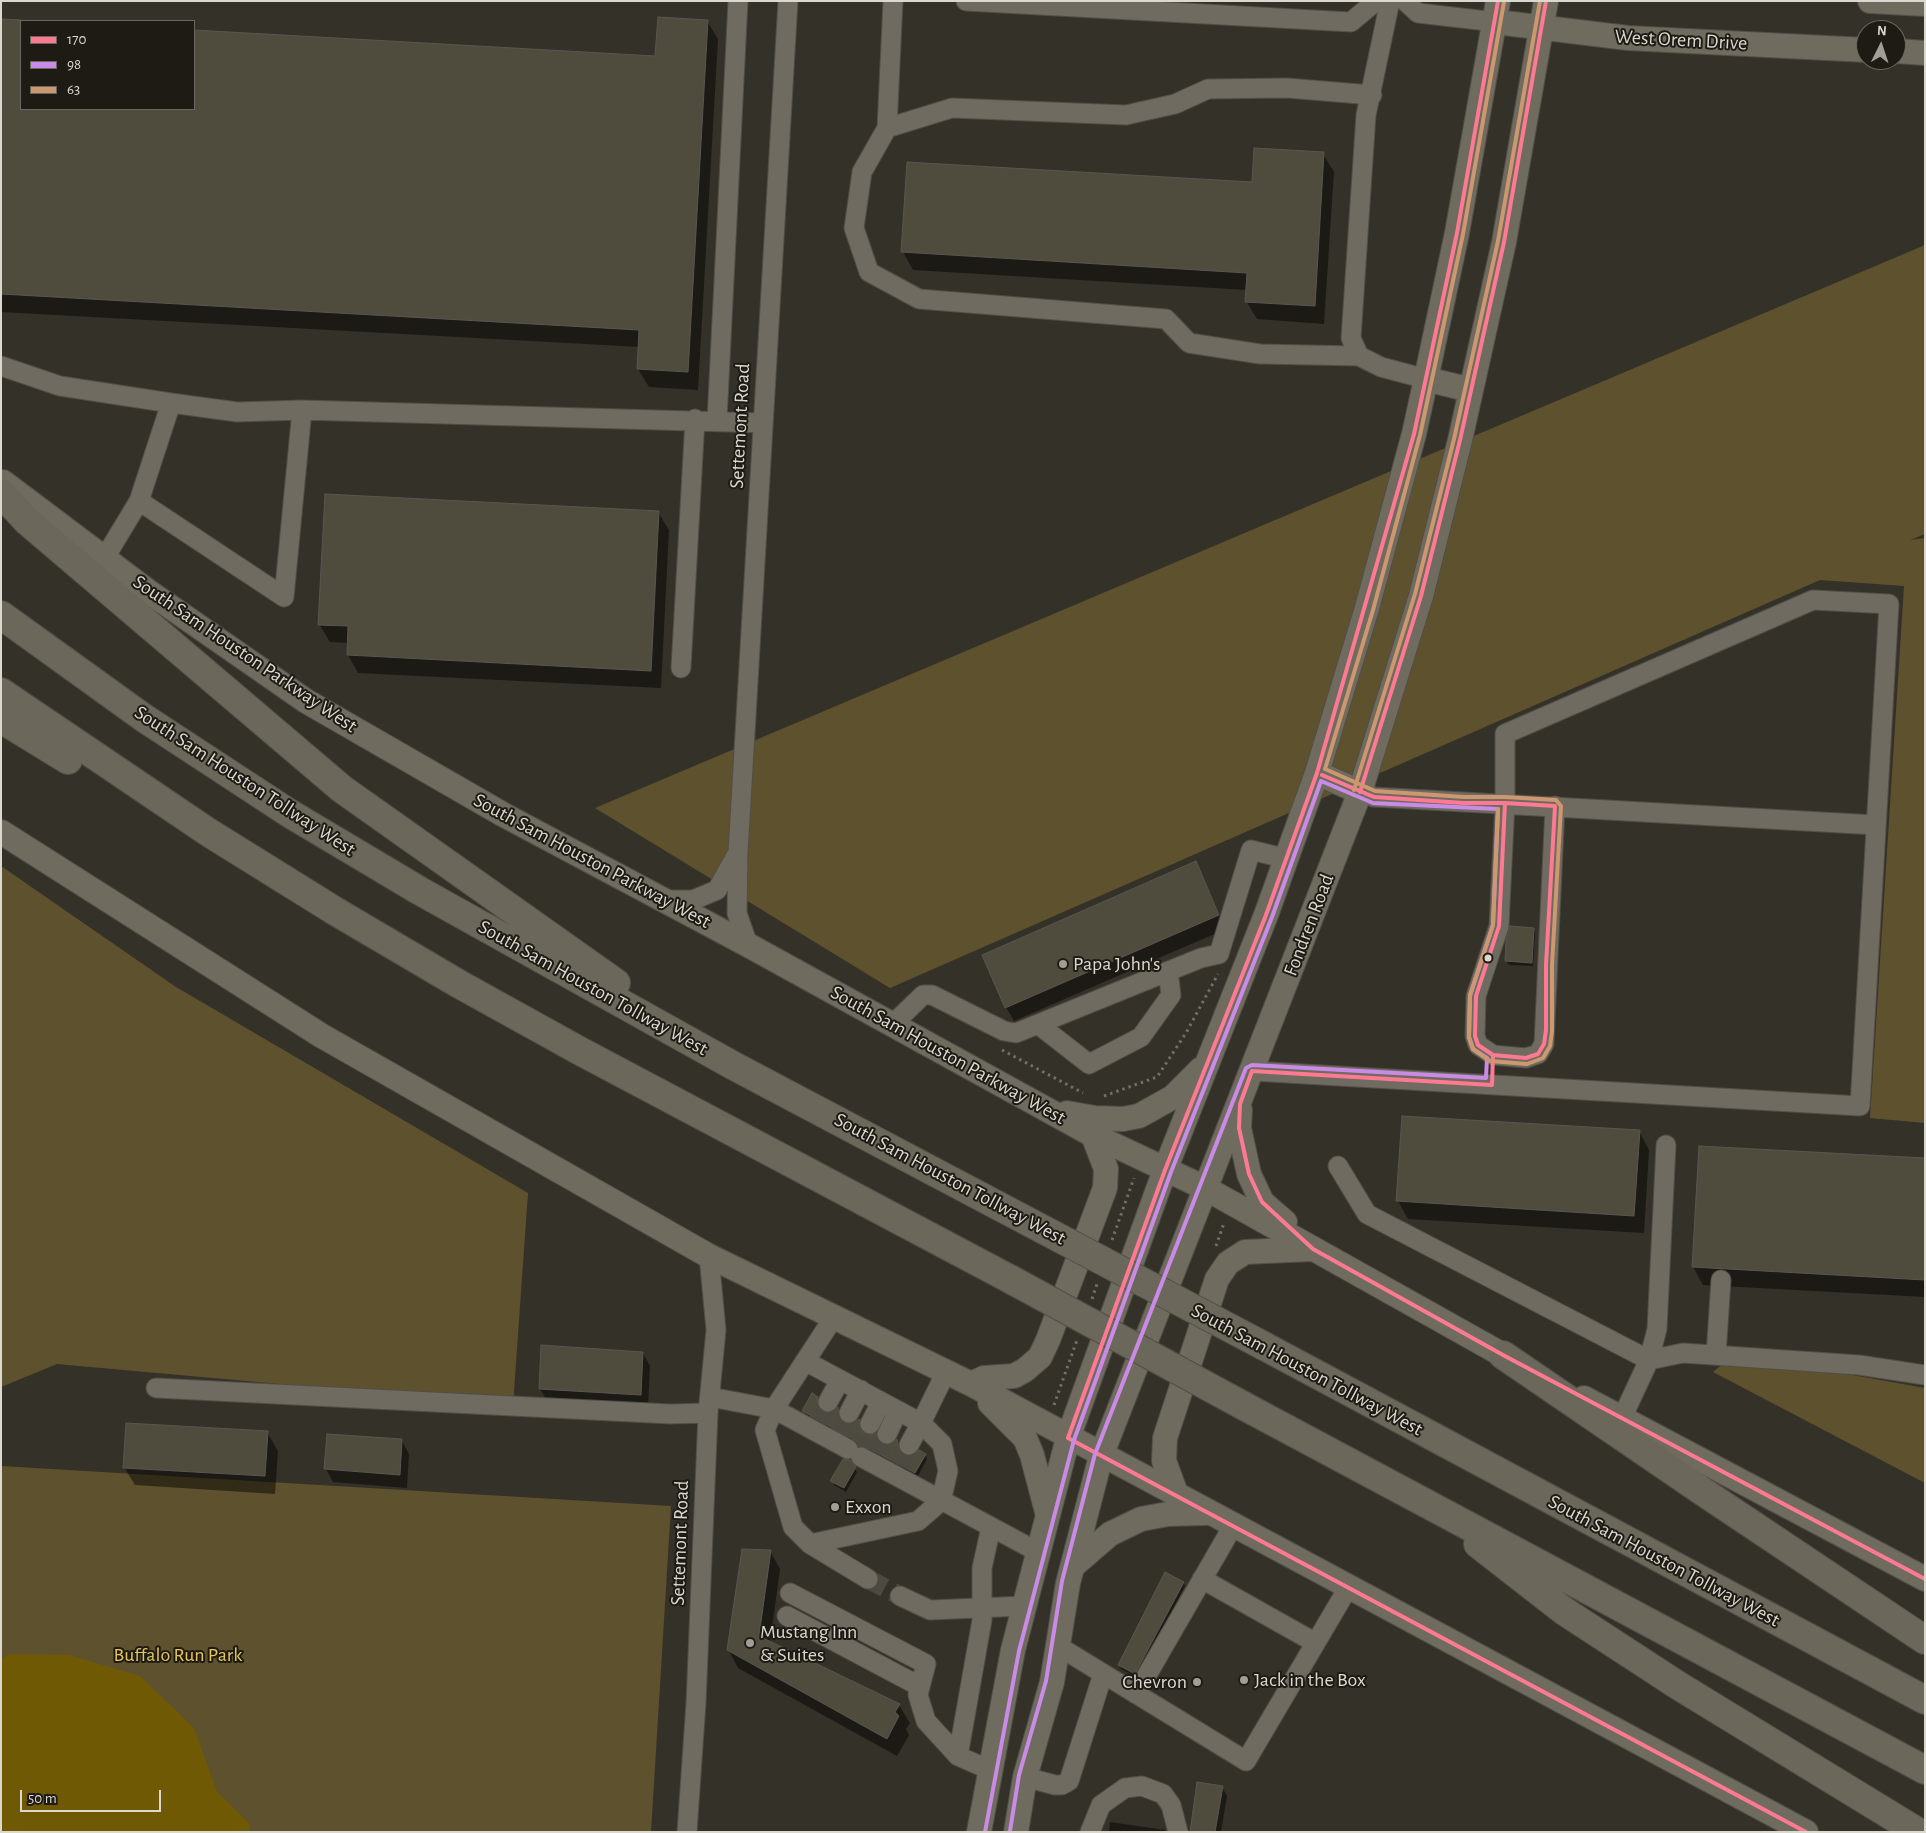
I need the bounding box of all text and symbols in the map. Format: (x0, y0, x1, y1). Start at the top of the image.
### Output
legend (20, 20, 195, 110)
north arrow (1856, 20, 1906, 70)
text: N (1877, 24, 1887, 38)
street label: West Orem Drive (1614, 25, 1748, 55)
text: 170 (67, 32, 86, 47)
text: 98 (67, 57, 81, 72)
text: 63 (67, 82, 80, 97)
street label: Settemont Road (725, 363, 755, 489)
street label: South Sam Houston Parkway West (128, 570, 362, 738)
street label: South Sam Houston Tollway West (130, 700, 360, 862)
street label: South Sam Houston Parkway West (469, 788, 715, 934)
street label: Fondren Road (1279, 871, 1339, 979)
street label: South Sam Houston Tollway West (474, 915, 712, 1061)
place label: Papa John's (1073, 952, 1160, 976)
unlabelled marker (1483, 953, 1493, 963)
marker: Papa John's (1057, 958, 1069, 970)
street label: South Sam Houston Parkway West (826, 980, 1070, 1130)
street label: South Sam Houston Tollway West (830, 1108, 1070, 1250)
street label: South Sam Houston Tollway West (1187, 1299, 1427, 1441)
street label: Settemont Road (666, 1480, 694, 1606)
street label: South Sam Houston Tollway West (1544, 1490, 1784, 1632)
place label: Exxon (845, 1495, 892, 1519)
marker: Exxon (829, 1501, 841, 1513)
place label: Mustang Inn & Suites (760, 1620, 857, 1667)
marker: Mustang Inn & Suites (744, 1637, 756, 1649)
park label: Buffalo Run Park (114, 1643, 242, 1667)
place label: Jack in the Box (1254, 1668, 1366, 1692)
place label: Chevron (1122, 1670, 1187, 1694)
marker: Jack in the Box (1238, 1674, 1250, 1686)
marker: Chevron (1191, 1676, 1203, 1688)
scale bar (22, 1780, 164, 1812)
text: 50 m (28, 1791, 57, 1806)

